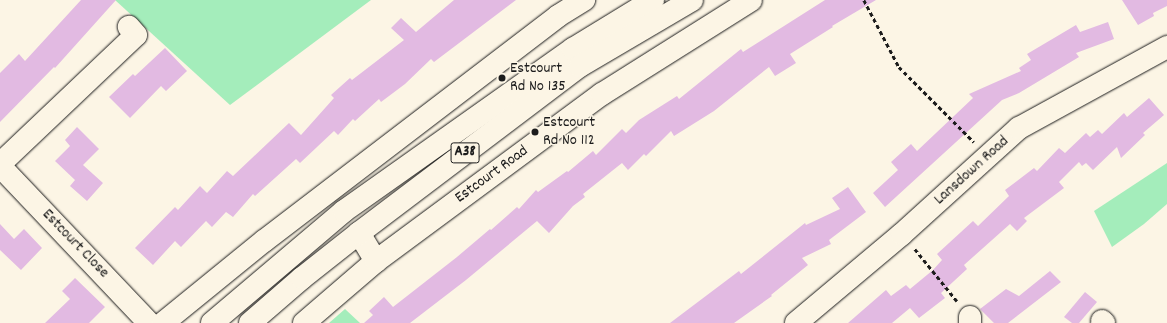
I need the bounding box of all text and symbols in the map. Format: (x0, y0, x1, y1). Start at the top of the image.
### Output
place label: Estcourt Rd No 135 (510, 59, 566, 97)
marker: Estcourt Rd No 135 (497, 73, 507, 83)
place label: Estcourt Rd No 112 (543, 113, 595, 151)
marker: Estcourt Rd No 112 (530, 127, 540, 137)
street label: Lansdown Road (931, 132, 1013, 210)
road number: A38 (450, 140, 480, 166)
street label: Estcourt Road (452, 142, 532, 208)
street label: Estcourt Close (37, 206, 113, 282)

